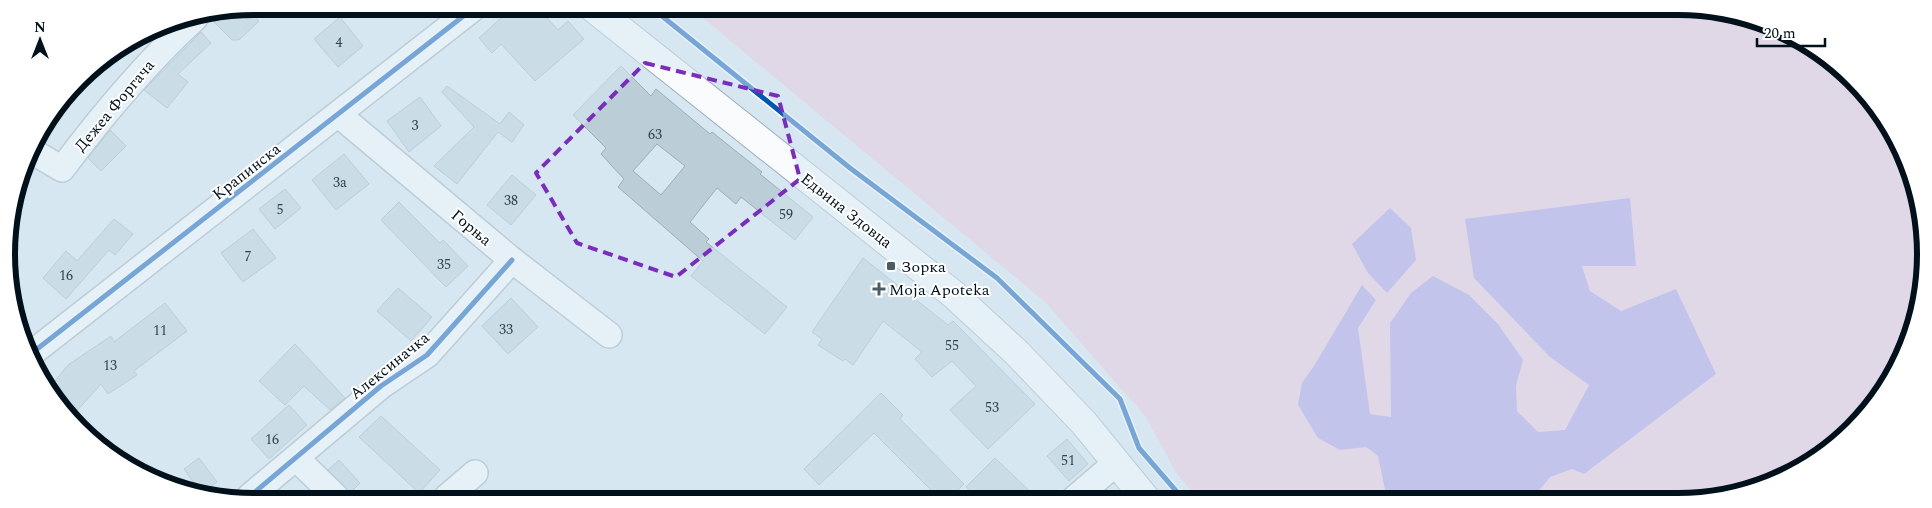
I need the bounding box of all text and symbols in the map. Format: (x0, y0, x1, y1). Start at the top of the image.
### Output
north arrow (15, 15, 65, 65)
scale bar (1757, 15, 1824, 47)
text: N (34, 17, 46, 38)
text: 20 m (1764, 22, 1796, 45)
house number: 4 (336, 32, 343, 53)
street label: Дежеа Форгача (69, 54, 161, 157)
house number: 3 (412, 115, 419, 136)
house number: 63 (648, 124, 662, 145)
street label: Крапинска (207, 137, 286, 206)
street label: Едвина Здовца (795, 167, 898, 254)
house number: 3a (333, 172, 347, 193)
house number: 38 (504, 190, 518, 211)
house number: 5 (277, 199, 284, 220)
street label: Горња (446, 204, 497, 252)
house number: 59 (779, 204, 793, 225)
house number: 7 (245, 246, 252, 267)
house number: 35 (437, 254, 451, 275)
place label: Зорка (901, 255, 946, 279)
marker: Зорка (885, 260, 897, 272)
house number: 16 (59, 265, 73, 286)
place label: Moja Apoteka (889, 278, 990, 302)
marker: Moja Apoteka (873, 283, 885, 295)
house number: 33 (499, 319, 513, 340)
house number: 11 (153, 320, 167, 341)
street label: Алексиначка (345, 326, 435, 405)
house number: 55 (945, 335, 959, 356)
house number: 13 (103, 355, 117, 376)
house number: 53 (985, 397, 999, 418)
house number: 16 (265, 429, 279, 450)
house number: 51 (1061, 450, 1075, 471)

